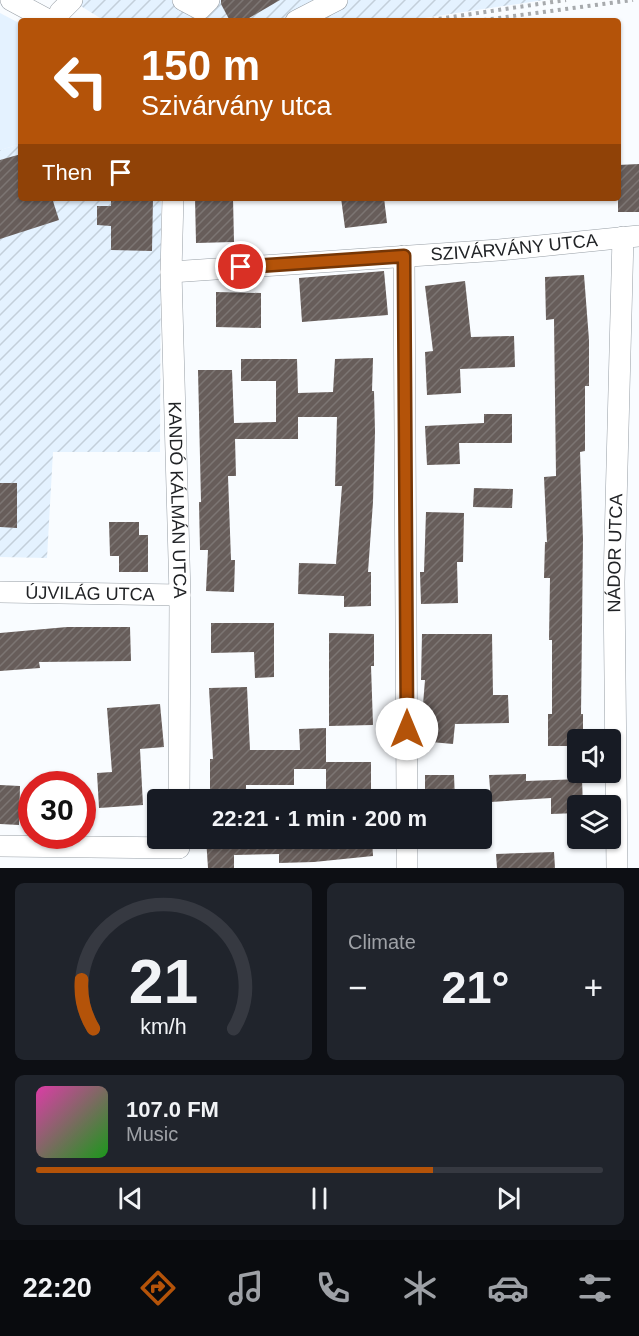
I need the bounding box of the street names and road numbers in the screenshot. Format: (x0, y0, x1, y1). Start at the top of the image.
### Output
street label: SZIVÁRVÁNY UTCA (430, 230, 599, 265)
street label: KANDÓ KÁLMÁN UTCA (165, 401, 190, 599)
street label: NÁDOR UTCA (604, 493, 626, 613)
street label: ÚJVILÁG UTCA (25, 581, 155, 605)

